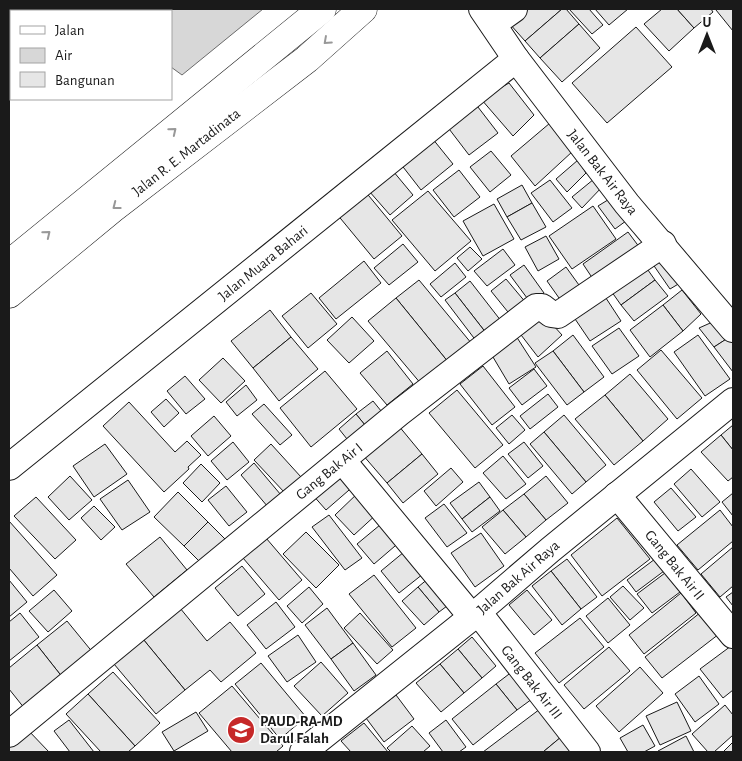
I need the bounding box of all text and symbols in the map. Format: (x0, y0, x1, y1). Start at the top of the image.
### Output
legend (10, 10, 172, 100)
north arrow (682, 10, 732, 60)
text: U (703, 16, 712, 30)
text: Jalan (55, 23, 85, 38)
one-way arrow (323, 35, 332, 44)
text: Air (55, 48, 72, 63)
text: Bangunan (55, 73, 115, 88)
street label: Jalan R. E. Martadinata (130, 106, 243, 199)
street label: Jalan Bak Air Raya (565, 127, 640, 218)
one-way arrow (167, 128, 176, 137)
one-way arrow (112, 200, 122, 209)
street label: Jalan Muara Bahari (216, 223, 311, 304)
one-way arrow (41, 230, 50, 239)
street label: Gang Bak Air I (293, 440, 366, 503)
street label: Gang Bak Air II (642, 528, 707, 603)
street label: Jalan Bak Air Raya (474, 538, 562, 617)
street label: Gang Bak Air III (498, 643, 565, 722)
place label: PAUD-RA-MD Darul Falah (260, 714, 343, 746)
school or university icon: PAUD-RA-MD Darul Falah (226, 715, 256, 745)

